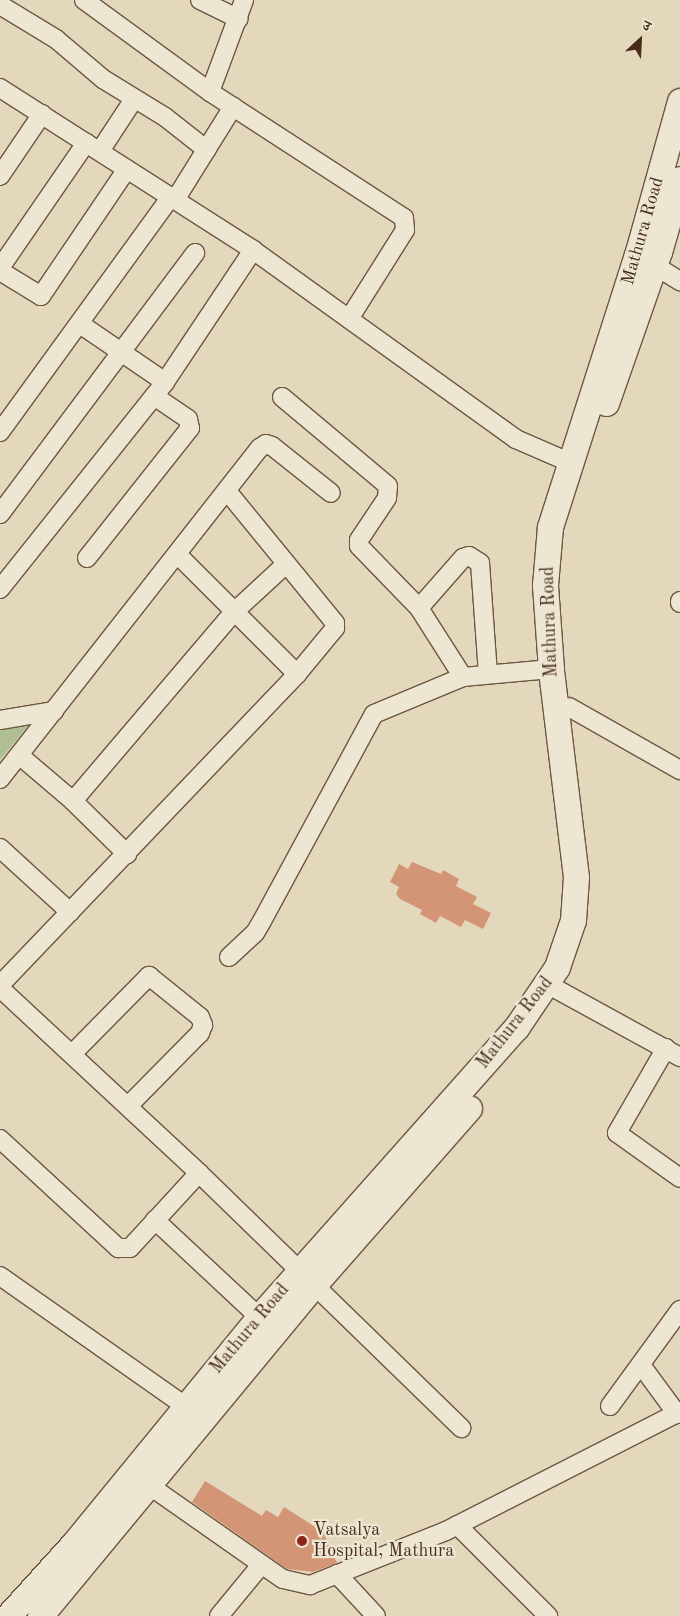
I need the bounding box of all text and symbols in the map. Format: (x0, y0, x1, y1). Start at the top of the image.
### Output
north arrow (615, 15, 665, 65)
text: उ (640, 19, 653, 34)
street label: Mathura Road (617, 175, 669, 287)
street label: Mathura Road (537, 566, 563, 678)
street label: Mathura Road (472, 973, 558, 1073)
street label: Mathura Road (206, 1280, 294, 1378)
place label: Vatsalya Hospital, Mathura (313, 1520, 454, 1562)
marker: Vatsalya Hospital, Mathura (295, 1534, 309, 1548)

